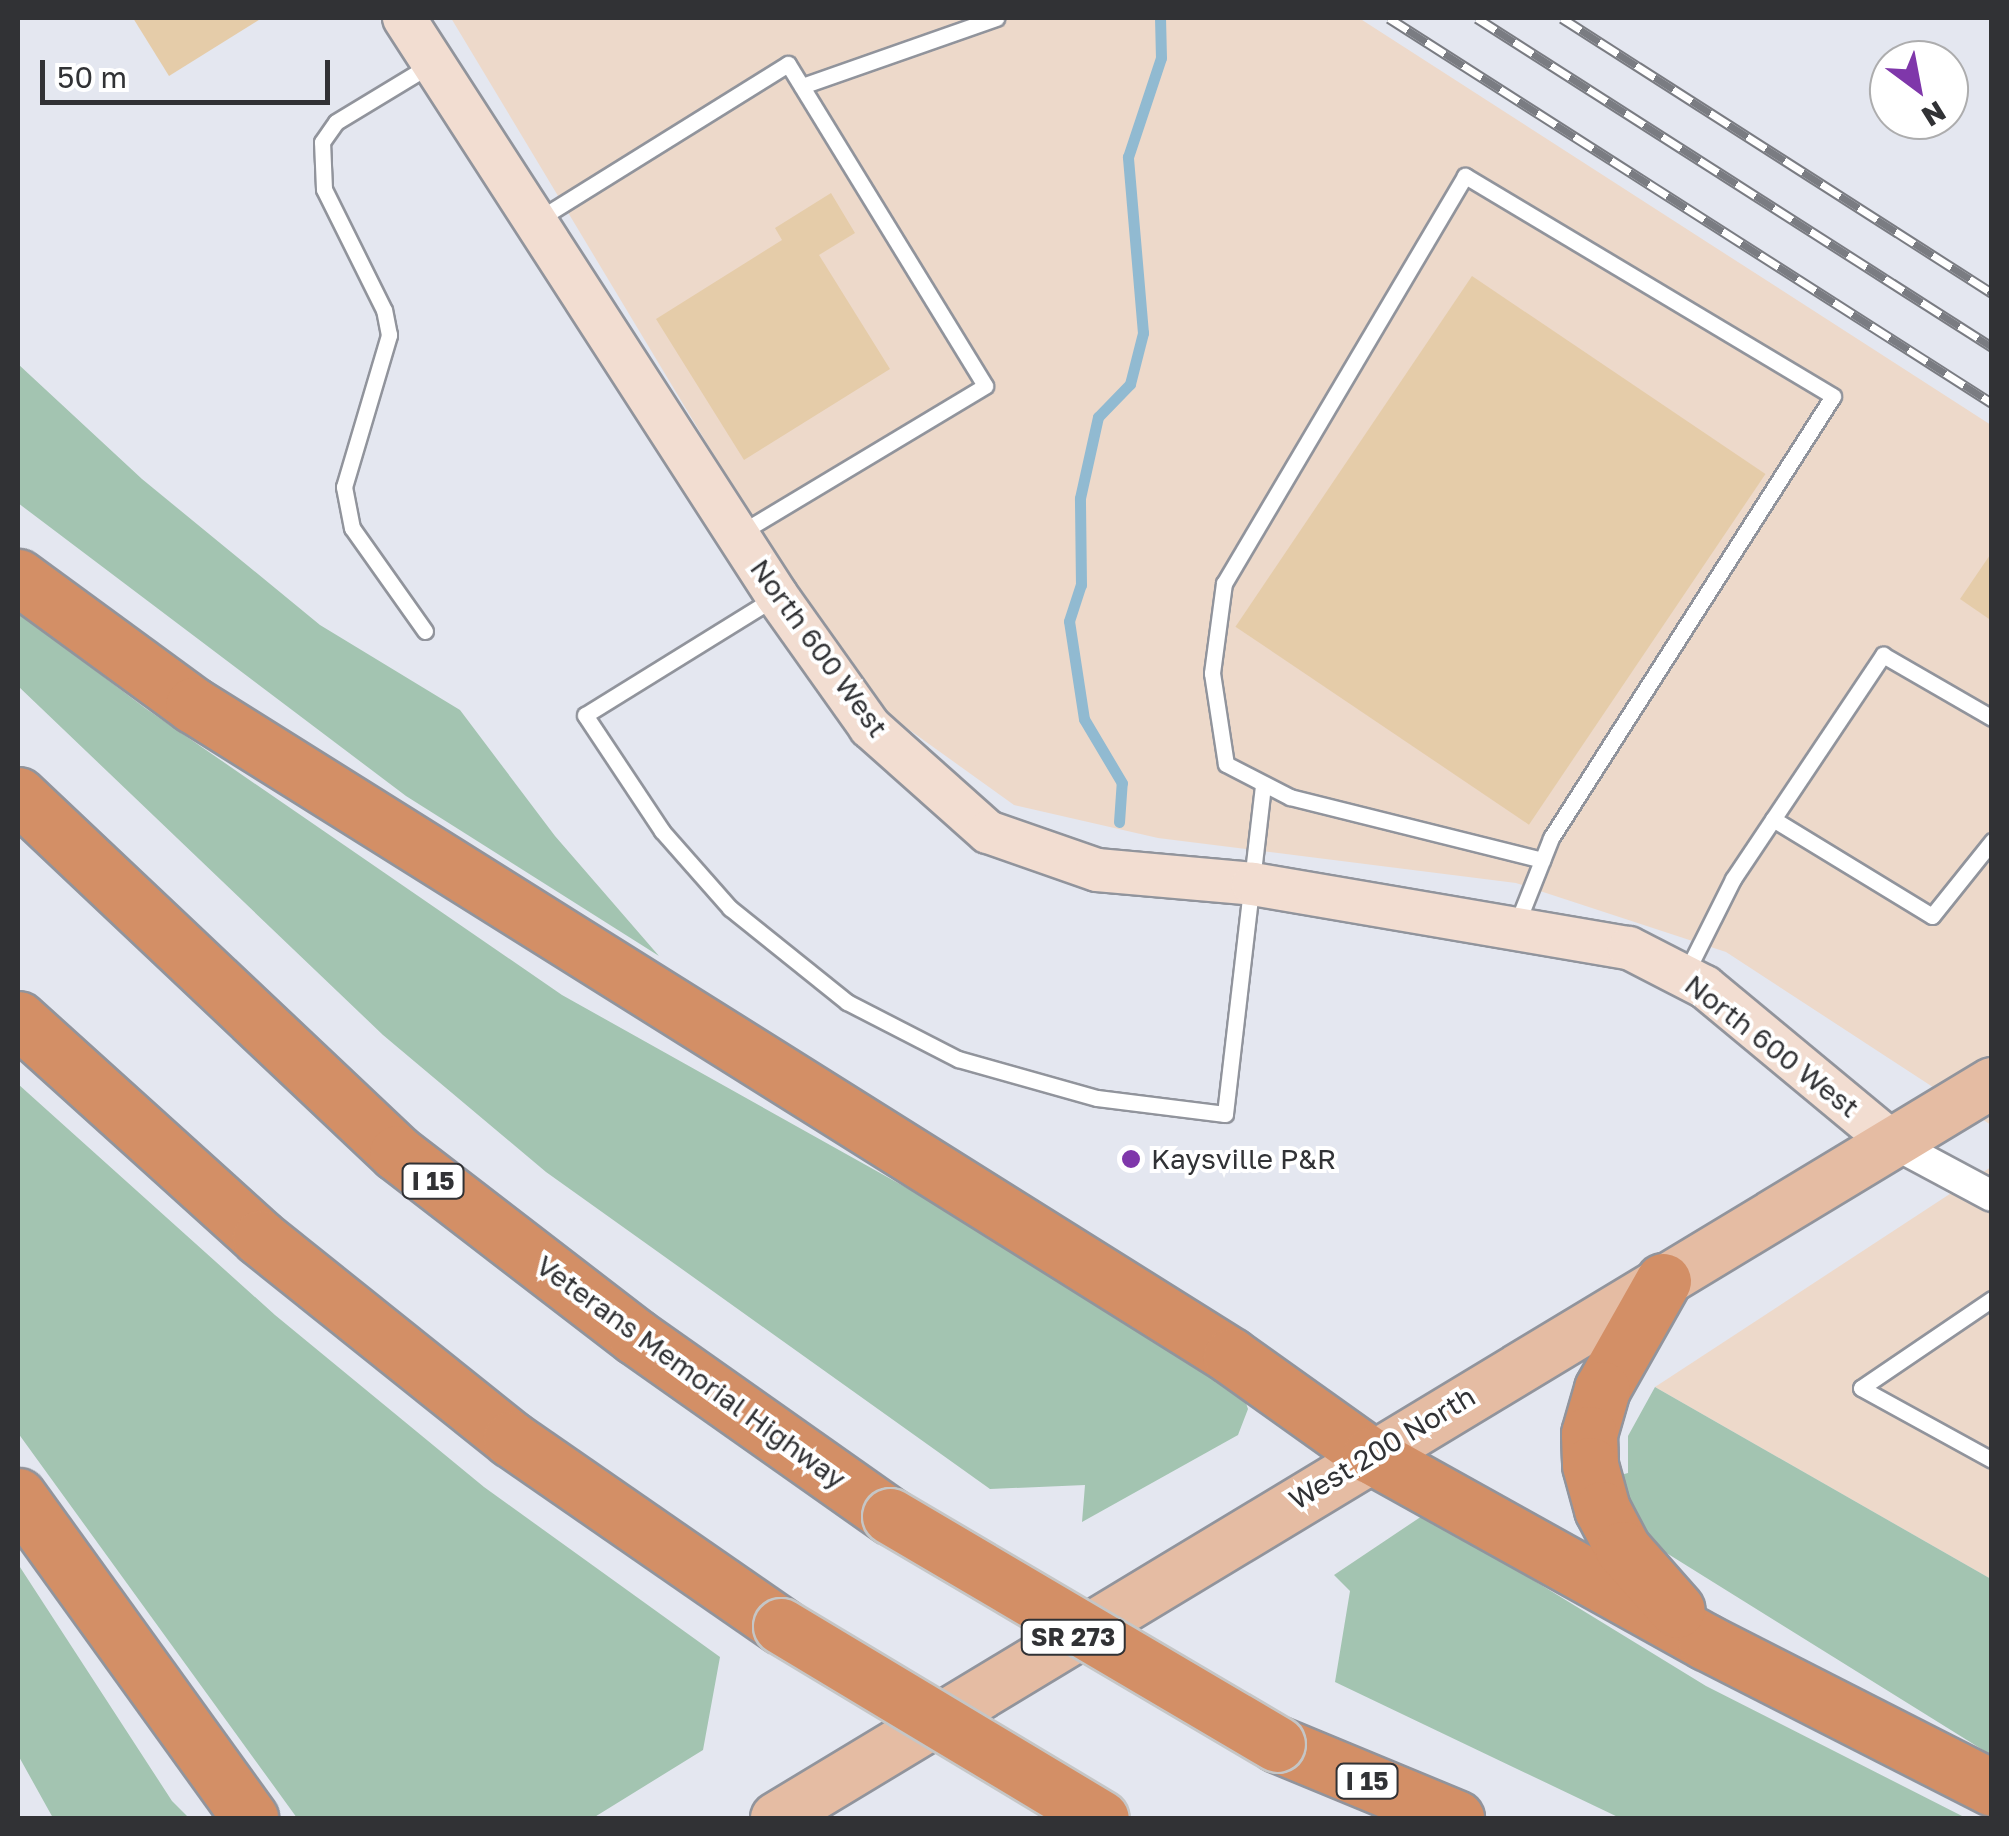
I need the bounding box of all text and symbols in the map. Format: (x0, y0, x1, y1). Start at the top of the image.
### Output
scale bar (45, 40, 335, 102)
north arrow (1869, 40, 1969, 140)
text: 50 m (57, 59, 127, 95)
text: N (1916, 95, 1952, 134)
street label: North 600 West (743, 552, 895, 744)
street label: North 600 West (1678, 968, 1866, 1124)
place label: Kaysville P&R (1151, 1142, 1336, 1176)
marker: Kaysville P&R (1120, 1148, 1142, 1170)
road number: I 15 (400, 1161, 466, 1201)
street label: Veterans Memorial Highway (530, 1248, 852, 1496)
street label: West 200 North (1283, 1379, 1481, 1517)
road number: SR 273 (1020, 1617, 1126, 1657)
road number: I 15 (1334, 1761, 1400, 1801)

